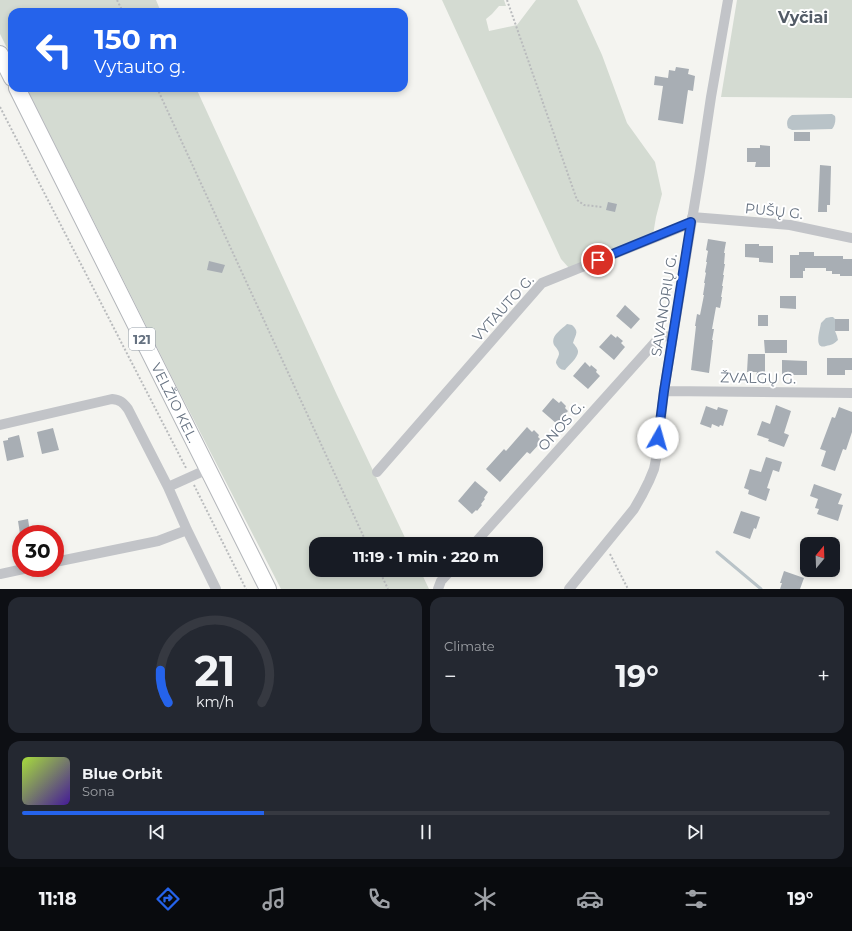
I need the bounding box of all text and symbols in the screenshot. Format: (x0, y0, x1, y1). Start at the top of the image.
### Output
district label: Vyčiai (777, 8, 828, 27)
text: 150 m (94, 22, 178, 56)
icon: left (28, 24, 80, 76)
text: Vytauto g. (94, 56, 185, 78)
street label: PUŠŲ G. (744, 199, 804, 223)
pin (581, 243, 615, 277)
icon: arrive (587, 249, 609, 271)
street label: SAVANORIŲ G. (647, 252, 681, 358)
street label: VYTAUTO G. (468, 271, 538, 345)
road number: 121 (129, 328, 155, 350)
street label: VELŽIO KEL. (147, 360, 202, 446)
street label: ŽVALGŲ G. (720, 368, 796, 388)
street label: ONOS G. (534, 397, 588, 455)
position arrow (637, 417, 679, 459)
speed limit sign: 30 (12, 525, 64, 577)
north arrow (800, 537, 840, 577)
map controls (800, 537, 840, 577)
text: 11:19 · 1 min · 220 m (353, 547, 499, 566)
text: Climate (444, 638, 495, 654)
text: 21 (195, 646, 235, 696)
text: 19° (615, 658, 659, 695)
text: − (444, 663, 457, 690)
text: + (817, 663, 830, 690)
text: km/h (196, 693, 234, 711)
text: Blue Orbit (82, 764, 162, 783)
text: Sona (82, 783, 115, 799)
icon: previous (146, 821, 168, 843)
icon: pause (415, 821, 437, 843)
icon: next (684, 821, 706, 843)
icon: directions (154, 885, 182, 913)
icon: music (260, 885, 288, 913)
icon: phone (365, 885, 393, 913)
icon: climate (471, 885, 499, 913)
icon: car (576, 885, 604, 913)
icon: filters (682, 885, 710, 913)
text: 11:18 (39, 888, 77, 910)
text: 19° (787, 888, 813, 910)

